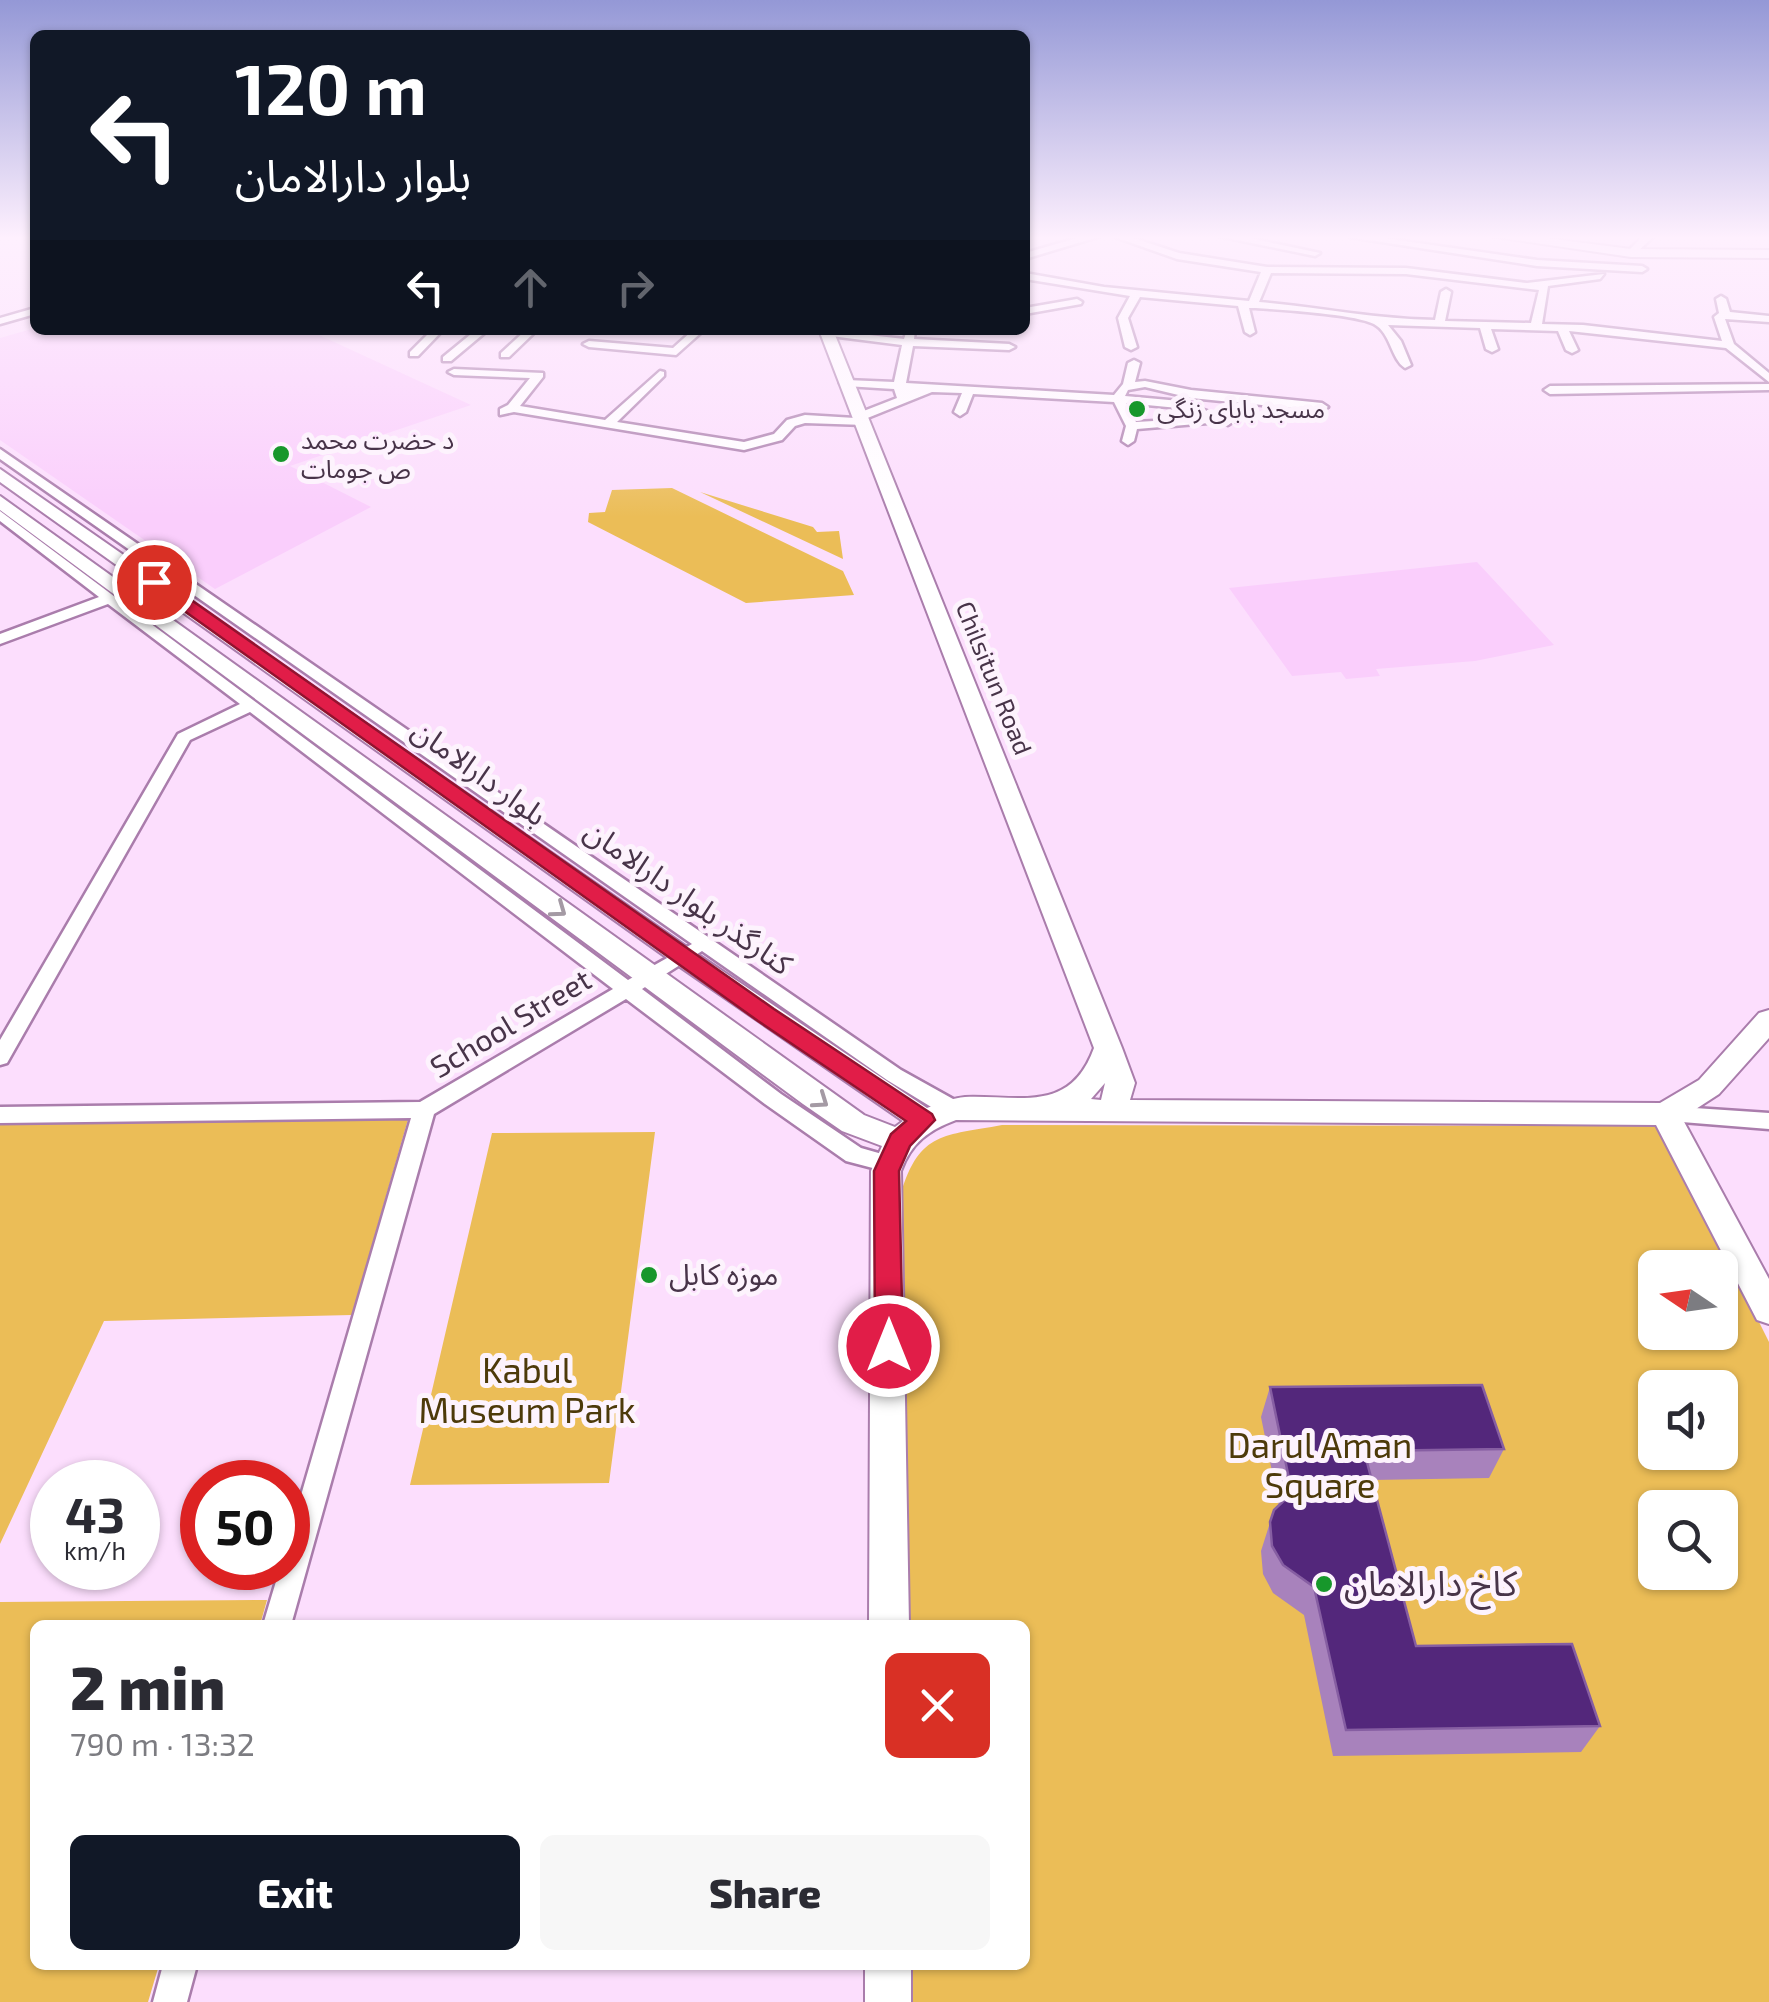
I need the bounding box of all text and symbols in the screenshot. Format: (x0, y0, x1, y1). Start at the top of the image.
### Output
text: 120 m (235, 45, 427, 129)
icon: left (70, 70, 200, 200)
text: بلوار دارالامان (235, 147, 471, 201)
icon: left (398, 260, 453, 315)
icon: ahead (503, 260, 558, 315)
icon: right (608, 260, 663, 315)
place label: مسجد بابای زنگی (1157, 393, 1325, 424)
marker: مسجد بابای زنگی (1126, 398, 1148, 420)
place label: د حضرت محمد ص جومات (301, 424, 454, 485)
marker: د حضرت محمد ص جومات (270, 443, 292, 465)
pin (112, 540, 197, 625)
icon: arrive (127, 555, 182, 610)
street label: Chilsitun Road (951, 597, 1039, 759)
street label: بلوار دارالامان (405, 711, 554, 833)
street label: کنارگذر بلوار دارالامان (578, 811, 800, 982)
one-way arrow (547, 898, 566, 916)
street label: School Street (423, 960, 597, 1084)
one-way arrow (810, 1089, 829, 1107)
north arrow (1638, 1250, 1738, 1350)
map controls (1638, 1250, 1738, 1590)
place label: موزه کابل (669, 1255, 779, 1292)
marker: موزه کابل (638, 1264, 660, 1286)
position arrow (837, 1294, 941, 1398)
park label: Kabul Museum Park (418, 1348, 636, 1430)
button: sound (1638, 1370, 1738, 1470)
park label: Darul Aman Square (1228, 1423, 1412, 1505)
speed limit sign: 50 (180, 1460, 310, 1590)
text: 43 (65, 1483, 125, 1543)
button: search (1638, 1490, 1738, 1590)
text: km/h (64, 1535, 126, 1565)
place label: کاخ دارالامان (1344, 1561, 1518, 1610)
marker: کاخ دارالامان (1313, 1573, 1335, 1595)
text: 2 min (70, 1650, 225, 1722)
button: close (885, 1653, 990, 1758)
text: 790 m · 13:32 (70, 1724, 255, 1762)
button: Exit (70, 1835, 520, 1950)
button: Share (540, 1835, 990, 1950)

